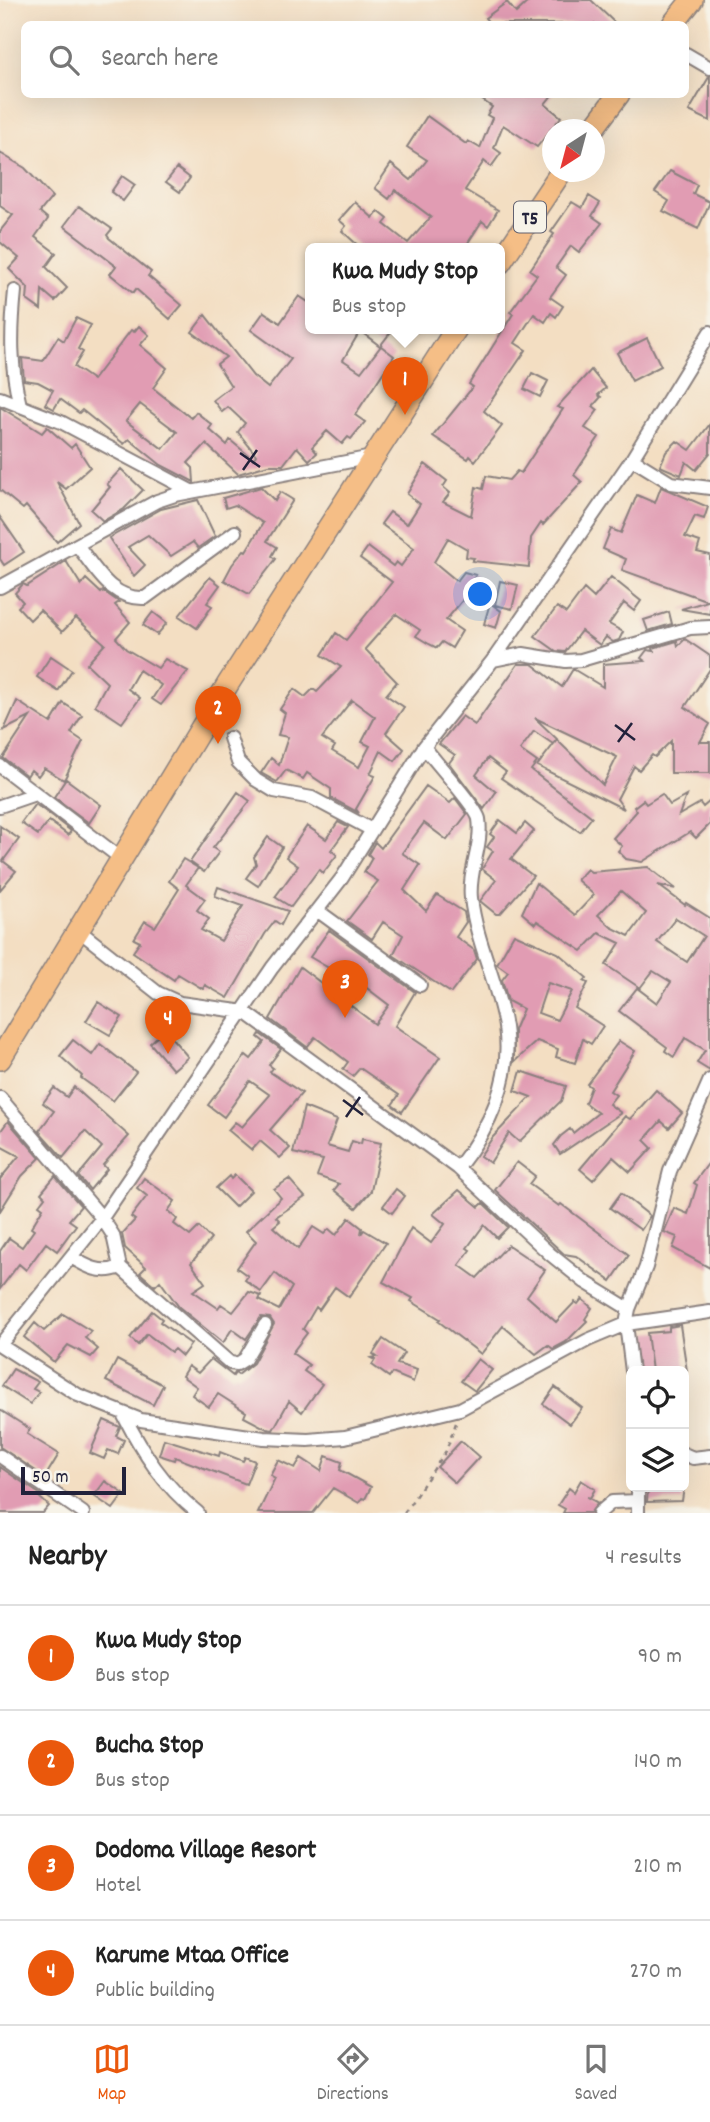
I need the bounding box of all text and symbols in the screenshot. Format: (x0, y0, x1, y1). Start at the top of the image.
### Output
search box (21, 21, 689, 98)
icon: search (45, 41, 83, 79)
text: Search here (101, 41, 219, 78)
north arrow (542, 119, 605, 182)
road number: T5 (514, 202, 546, 232)
popup (305, 243, 505, 334)
text: Kwa Mudy Stop (332, 254, 478, 291)
text: Bus stop (332, 291, 406, 324)
pin: 1 (382, 357, 428, 415)
your location (463, 577, 497, 611)
pin: 2 (195, 686, 241, 744)
pin: 3 (322, 960, 368, 1018)
pin: 4 (145, 996, 191, 1054)
map controls (626, 1366, 689, 1492)
button: locate (626, 1366, 689, 1429)
button: layers (626, 1429, 689, 1492)
scale bar (21, 1464, 126, 1496)
text: 50 m (32, 1465, 69, 1492)
text: Nearby (28, 1537, 106, 1580)
text: 4 results (605, 1542, 682, 1575)
text: Kwa Mudy Stop (95, 1623, 242, 1660)
text: 1 (48, 1641, 54, 1674)
text: 90 m (638, 1641, 682, 1674)
text: Bus stop (95, 1660, 170, 1693)
text: Bucha Stop (95, 1728, 204, 1765)
text: 2 (46, 1746, 56, 1779)
text: 140 m (634, 1746, 682, 1779)
text: Bus stop (95, 1765, 170, 1798)
text: Dodoma Village Resort (95, 1833, 316, 1870)
text: 3 (46, 1851, 56, 1884)
text: 210 m (633, 1851, 682, 1884)
text: Hotel (95, 1870, 141, 1903)
text: Karume Mtaa Office (95, 1938, 289, 1975)
text: 4 (46, 1956, 56, 1989)
text: 270 m (630, 1956, 682, 1989)
text: Public building (95, 1975, 215, 2008)
tab: Map (93, 2040, 131, 2109)
tab: Directions (317, 2040, 389, 2109)
tab: Saved (575, 2040, 617, 2109)

